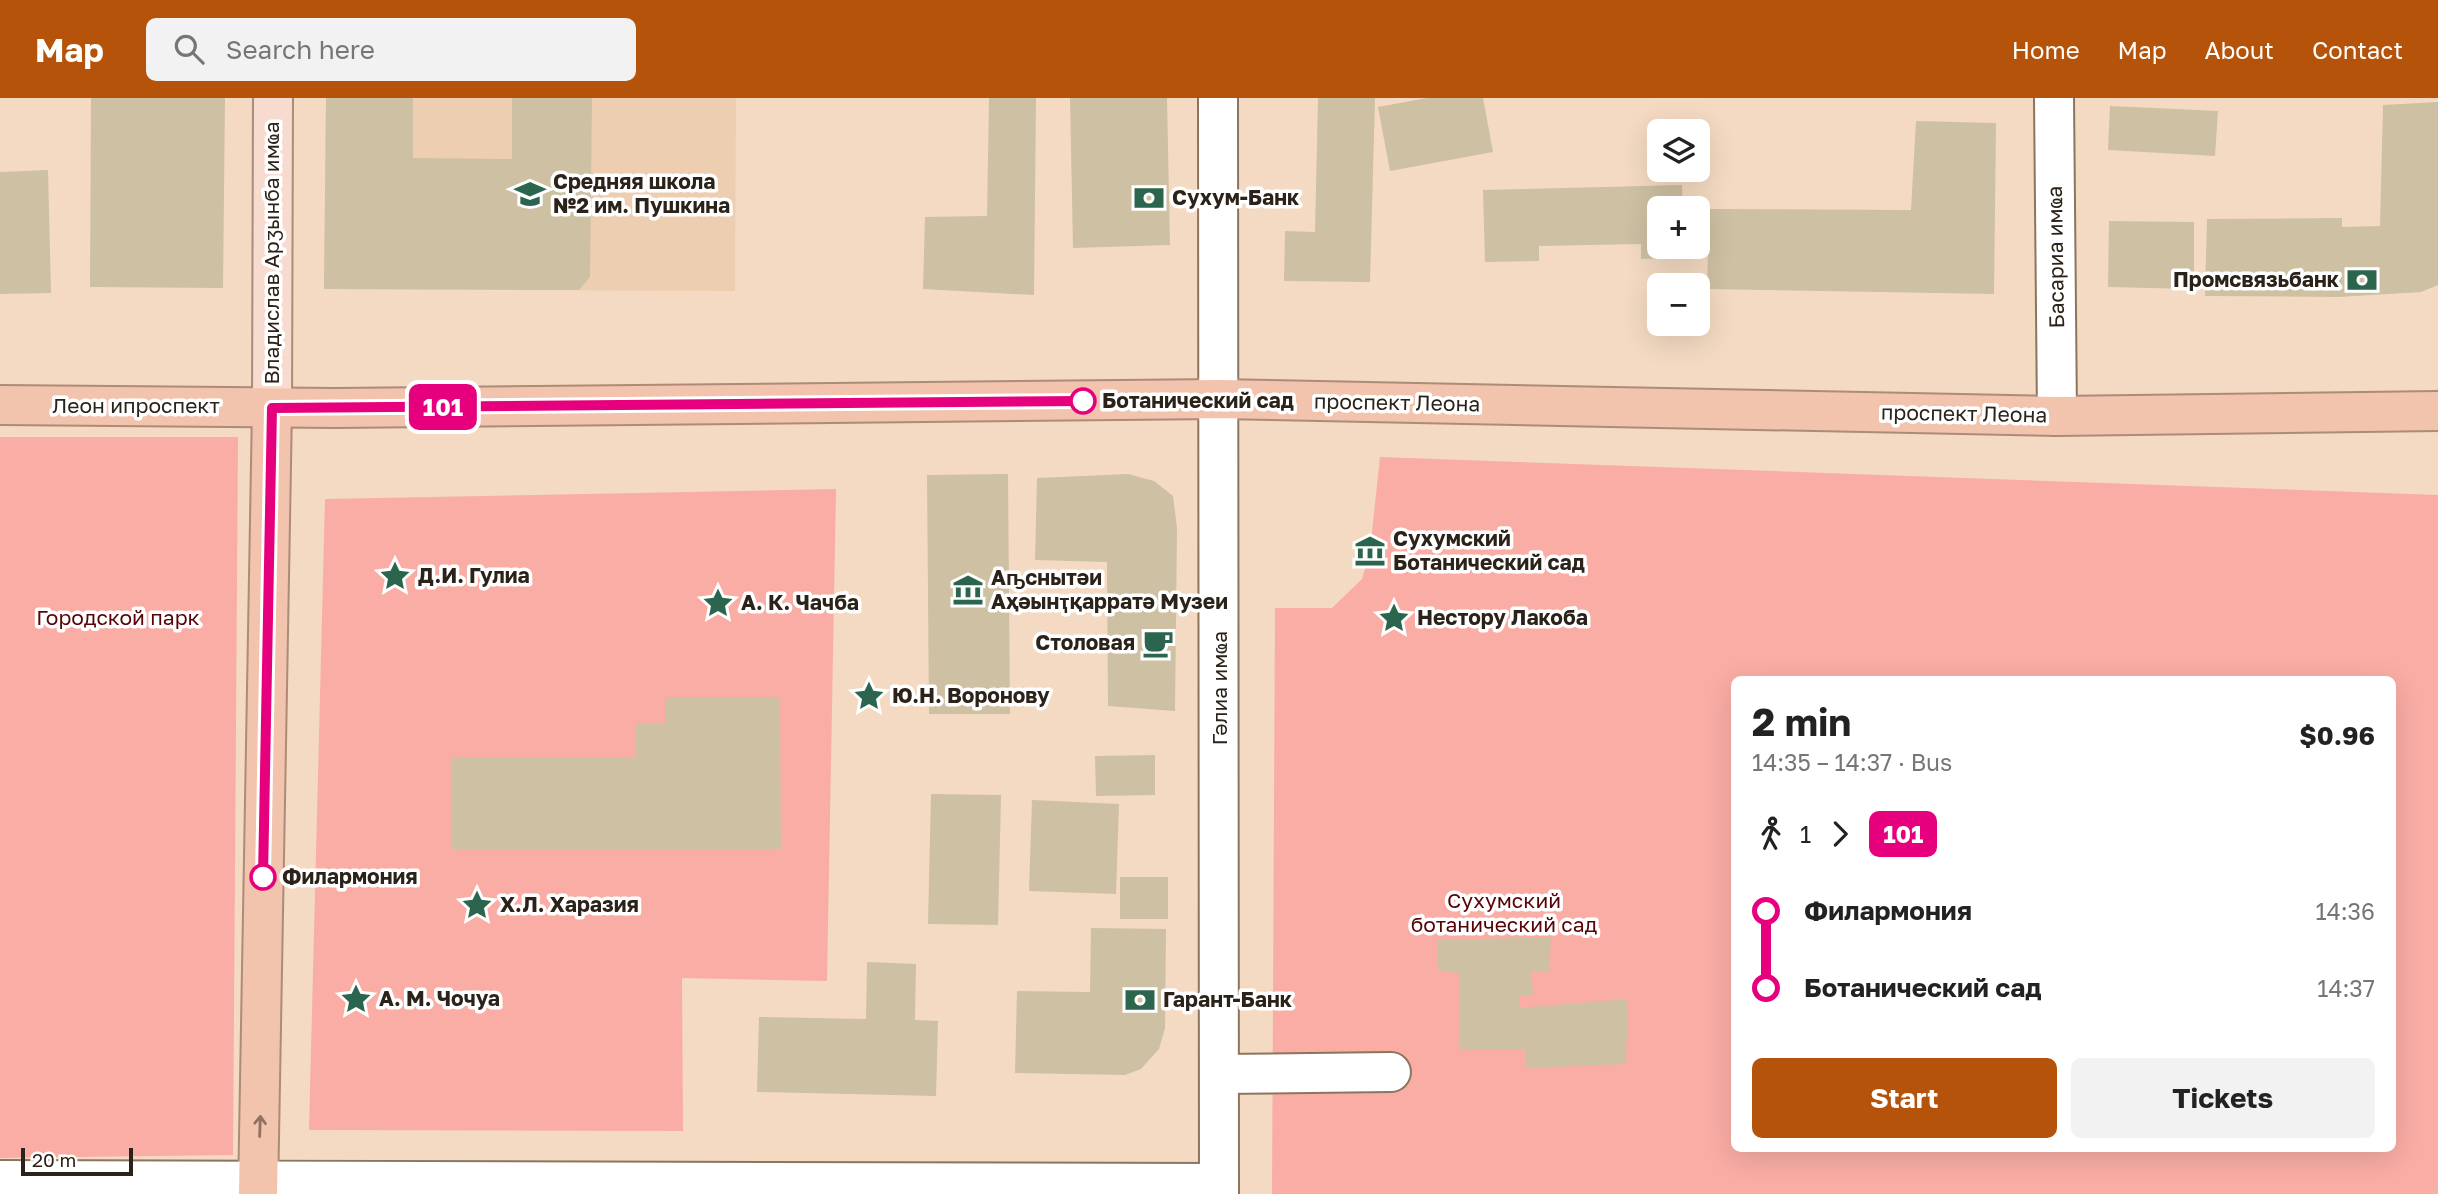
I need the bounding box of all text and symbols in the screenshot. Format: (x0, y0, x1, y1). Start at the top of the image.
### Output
search box (146, 18, 636, 81)
text: Map (35, 30, 104, 69)
icon: search (170, 30, 208, 68)
text: Search here (226, 34, 375, 65)
text: Home (2012, 35, 2080, 64)
text: Map (2118, 35, 2167, 64)
text: About (2205, 35, 2274, 64)
text: Contact (2312, 35, 2403, 64)
map controls (1647, 119, 1710, 336)
button: layers (1647, 119, 1710, 182)
street label: Владислав Арӡынба имҩа (258, 121, 284, 385)
place label: Средняя школа №2 им. Пушкина (553, 168, 730, 218)
school or university icon: Средняя школа №2 им. Пушкина (513, 177, 547, 211)
bank icon: Сухум-Банк (1132, 181, 1166, 215)
place label: Сухум-Банк (1172, 184, 1299, 210)
street label: Басариа имҩа (2041, 185, 2069, 329)
button: + (1647, 196, 1710, 259)
bank icon: Промсвязьбанк (2345, 263, 2379, 297)
place label: Промсвязьбанк (2173, 266, 2339, 292)
button: − (1647, 273, 1710, 336)
line badge: 101 (403, 384, 483, 430)
place label: Ботанический сад (1102, 387, 1294, 413)
marker: Ботанический сад (1070, 388, 1096, 414)
street label: проспект Леона (1314, 388, 1480, 416)
street label: Леон ипроспект (52, 392, 220, 418)
text: 101 (423, 392, 463, 421)
street label: проспект Леона (1881, 399, 2047, 427)
place label: Сухумский Ботанический сад (1393, 525, 1585, 575)
museum icon: Сухумский Ботанический сад (1353, 534, 1387, 568)
place icon: Д.И. Гулиа (378, 559, 412, 593)
place label: Д.И. Гулиа (418, 562, 530, 588)
place label: Аҧснытәи Аҳәынҭқарратә Музеи (991, 564, 1228, 614)
museum icon: Аҧснытәи Аҳәынҭқарратә Музеи (951, 573, 985, 607)
place icon: А. К. Чачба (701, 586, 735, 620)
place label: А. К. Чачба (741, 589, 859, 615)
place icon: Нестору Лакоба (1377, 601, 1411, 635)
park label: Городской парк (36, 604, 200, 630)
place label: Нестору Лакоба (1417, 604, 1588, 630)
cafe icon: Столовая (1141, 626, 1175, 660)
place label: Столовая (1035, 629, 1135, 655)
street label: Гәлиа имҩа (1206, 631, 1232, 745)
place icon: Ю.Н. Воронову (852, 679, 886, 713)
place label: Ю.Н. Воронову (892, 682, 1050, 708)
text: 2 min (1752, 699, 1851, 744)
text: $0.96 (2299, 720, 2375, 751)
text: 14:35 – 14:37 · Bus (1752, 748, 1952, 776)
icon: walk (1752, 815, 1790, 853)
icon: forward (1821, 815, 1859, 853)
text: 101 (1883, 819, 1923, 848)
text: 1 (1800, 820, 1811, 848)
place label: Филармония (282, 863, 418, 889)
marker: Филармония (250, 864, 276, 890)
park label: Сухумский ботанический сад (1411, 887, 1598, 937)
place icon: Х.Л. Харазия (460, 888, 494, 922)
place label: Х.Л. Харазия (500, 891, 639, 917)
text: Филармония (1804, 895, 1972, 926)
text: 14:36 (2316, 897, 2375, 925)
text: Ботанический сад (1804, 972, 2042, 1003)
text: 14:37 (2317, 974, 2375, 1002)
place icon: А. М. Чочуа (339, 982, 373, 1016)
bank icon: Гарант-Банк (1123, 983, 1157, 1017)
place label: А. М. Чочуа (379, 985, 500, 1011)
place label: Гарант-Банк (1163, 986, 1292, 1012)
button: Start (1752, 1058, 2057, 1138)
button: Tickets (2071, 1058, 2375, 1138)
one-way arrow (254, 1115, 267, 1138)
scale bar (21, 1145, 133, 1177)
text: 20 m (32, 1148, 76, 1171)

